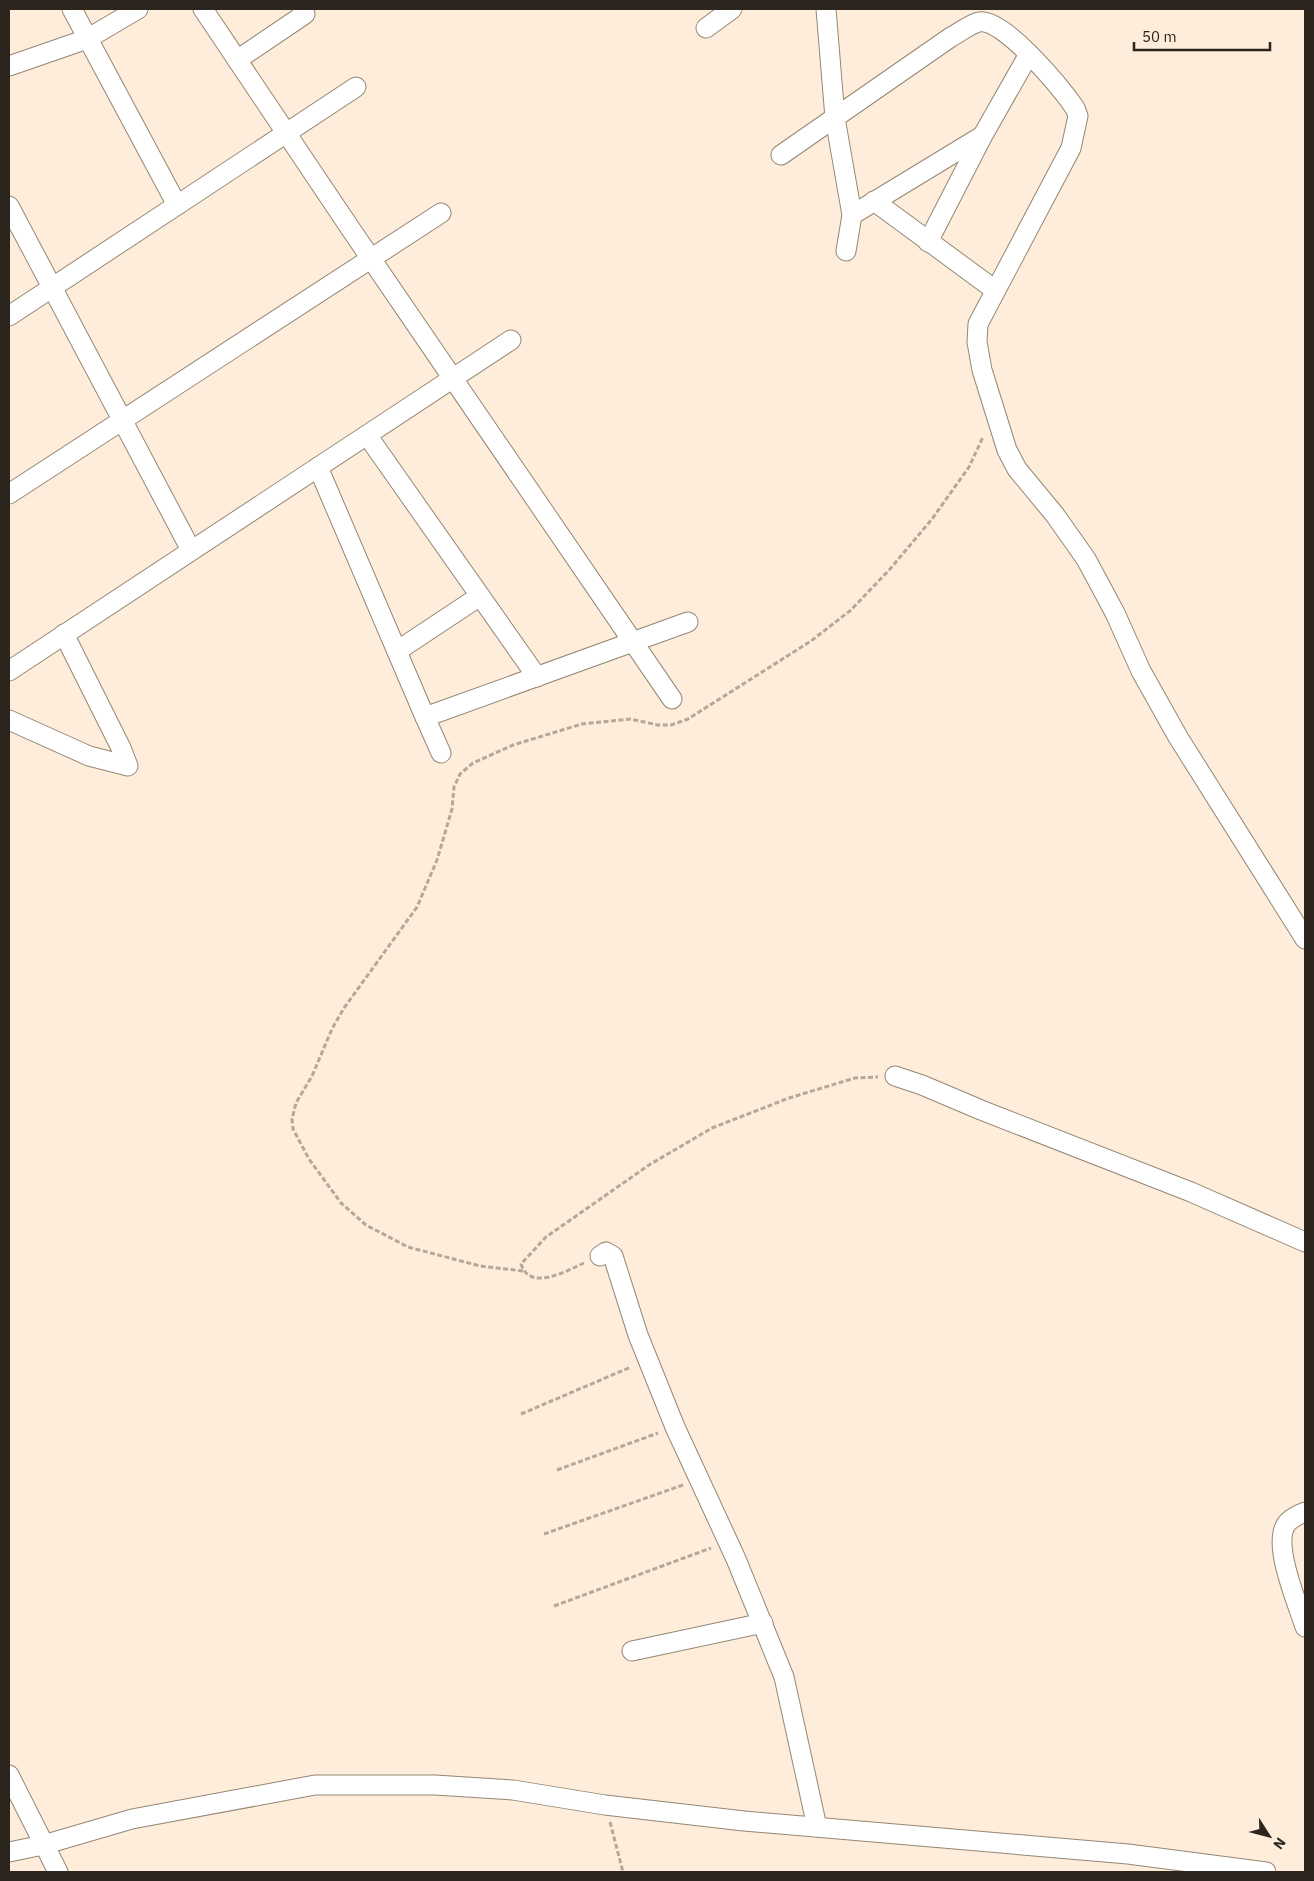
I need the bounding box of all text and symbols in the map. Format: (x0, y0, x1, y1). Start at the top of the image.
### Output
scale bar (1134, 20, 1270, 52)
text: 50 m (1142, 27, 1177, 46)
north arrow (1244, 1811, 1294, 1861)
text: N (1269, 1834, 1290, 1853)

